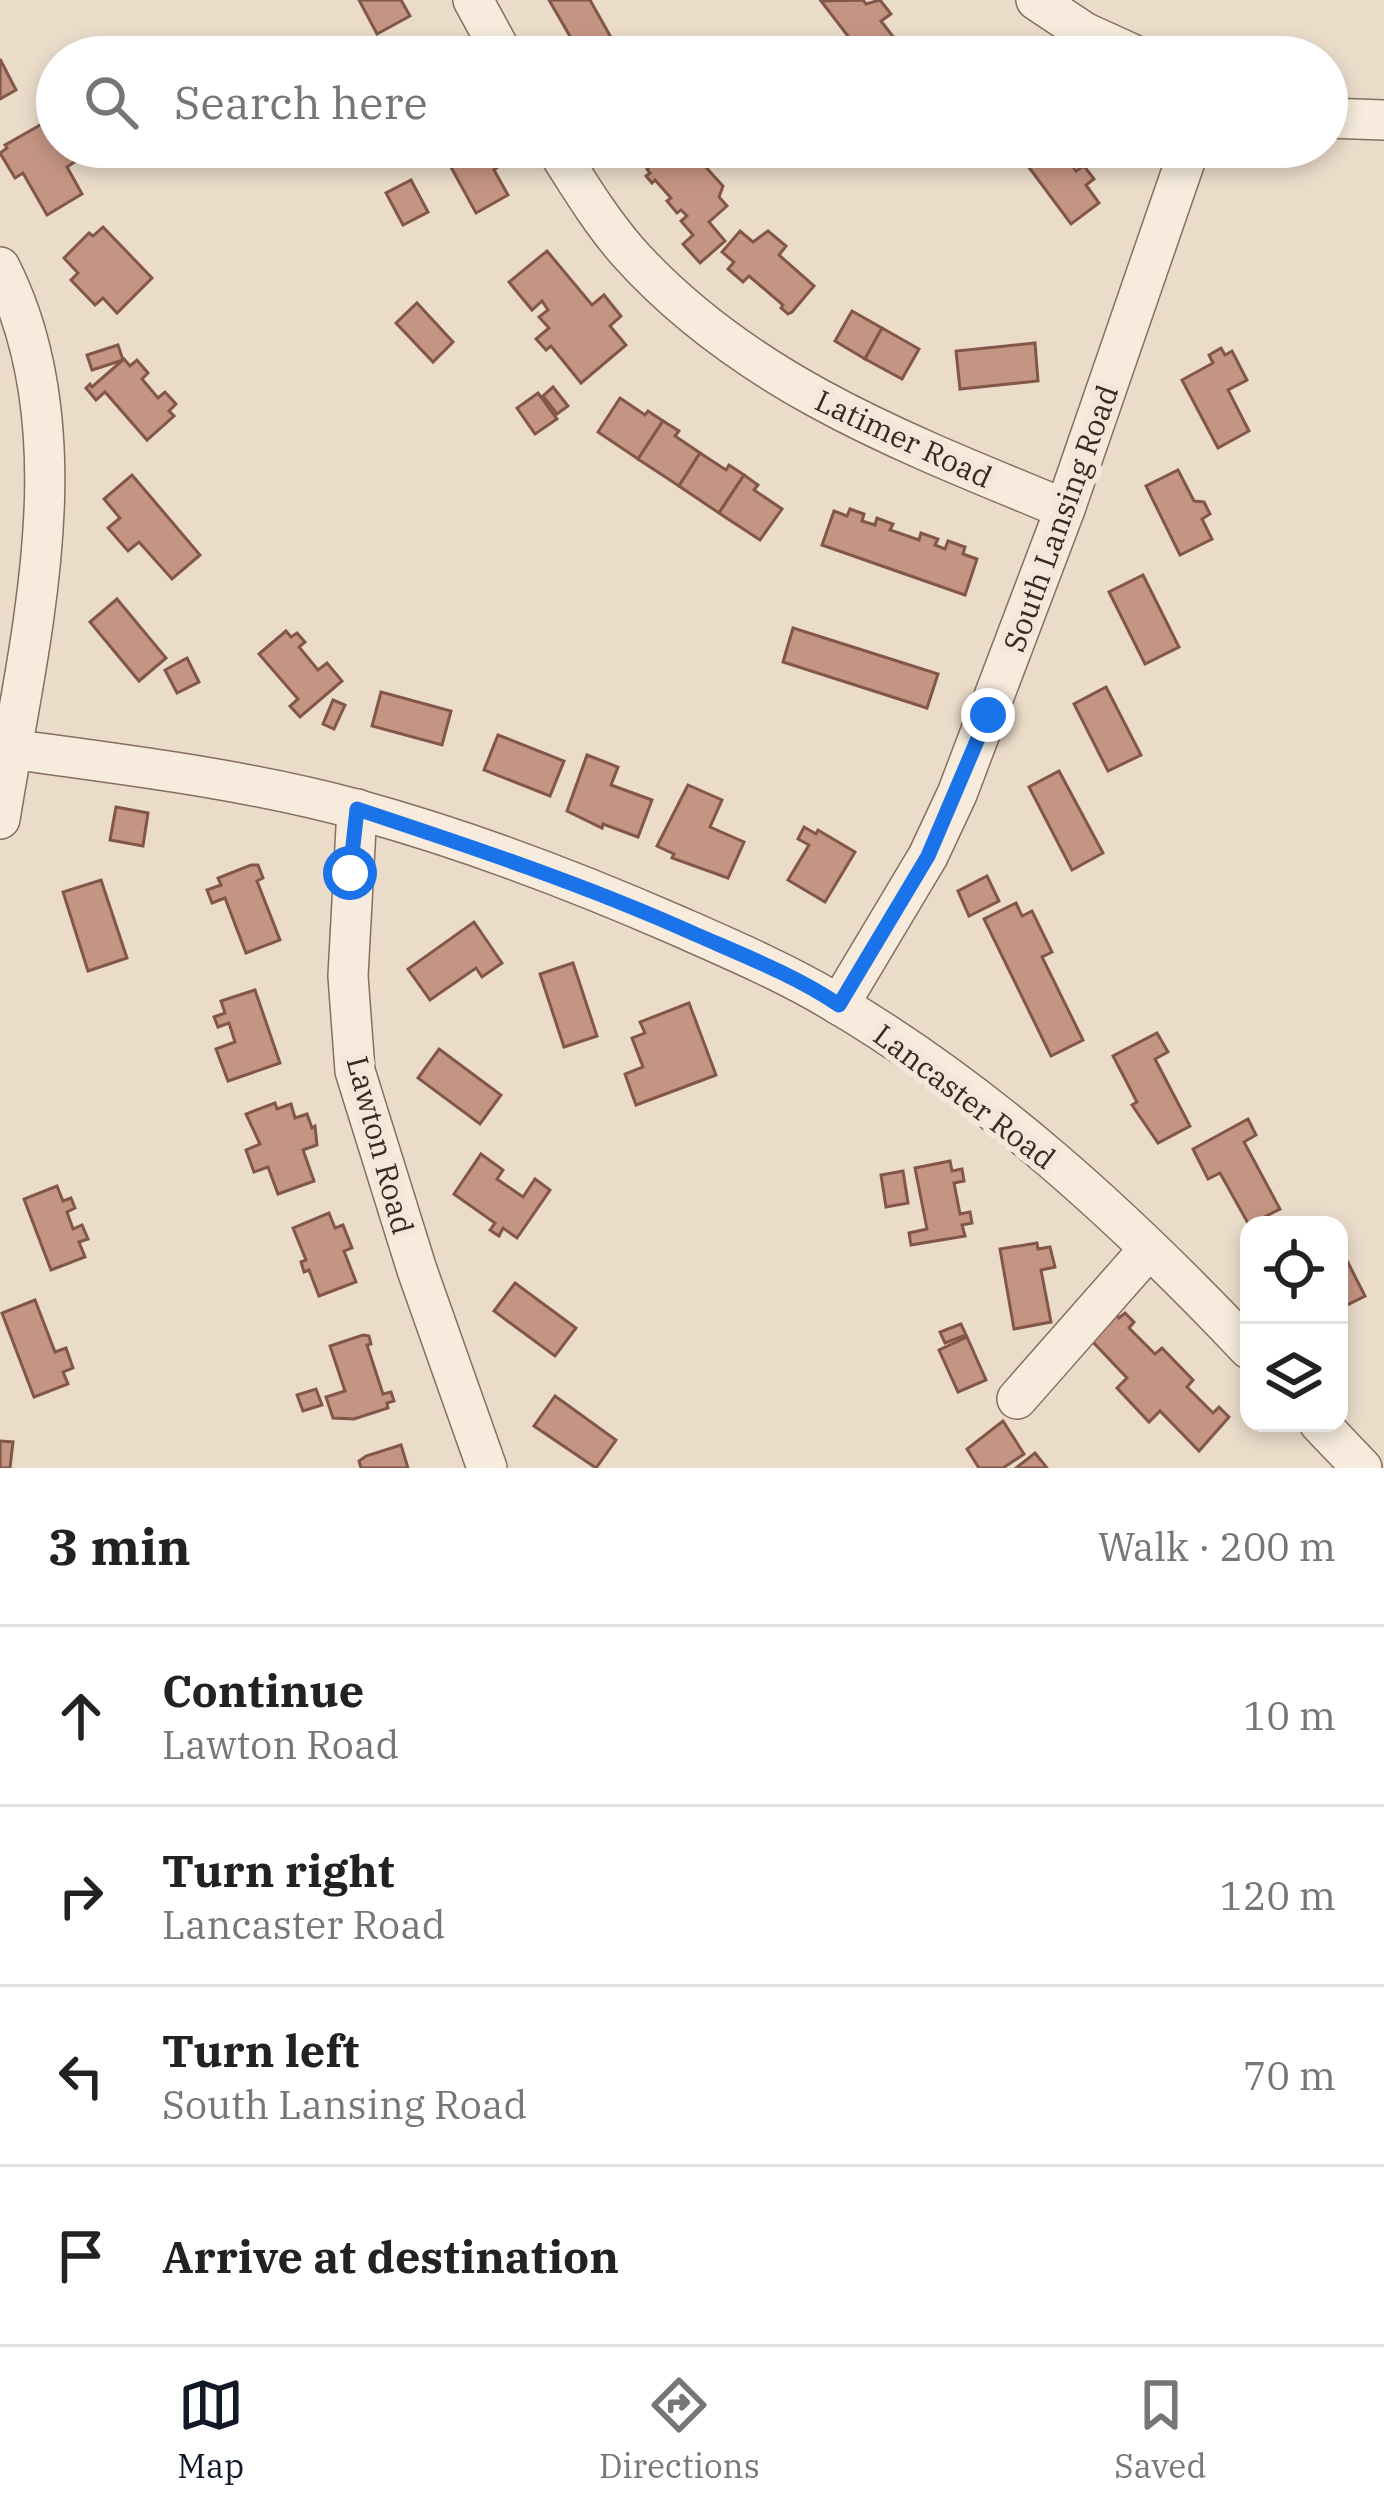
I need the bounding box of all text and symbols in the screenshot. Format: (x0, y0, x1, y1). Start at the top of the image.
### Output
search box (36, 36, 1348, 168)
icon: search (78, 69, 144, 135)
text: Search here (174, 73, 428, 131)
street label: South Lansing Road (994, 379, 1126, 657)
street label: Latimer Road (809, 380, 999, 496)
route end (961, 688, 1015, 742)
route start (323, 846, 377, 900)
street label: Lancaster Road (866, 1015, 1064, 1177)
street label: Lawton Road (339, 1052, 423, 1238)
map controls (1240, 1216, 1348, 1432)
button: locate (1240, 1216, 1348, 1324)
button: layers (1240, 1324, 1348, 1432)
text: 3 min (48, 1513, 191, 1579)
text: Walk · 200 m (1098, 1521, 1336, 1572)
text: Continue (162, 1661, 364, 1719)
icon: ahead (48, 1683, 114, 1749)
text: 10 m (1243, 1690, 1336, 1741)
text: Lawton Road (162, 1719, 399, 1770)
text: Turn right (162, 1841, 394, 1899)
icon: right (48, 1863, 114, 1929)
text: 120 m (1220, 1870, 1336, 1921)
text: Lancaster Road (162, 1899, 445, 1950)
text: Turn left (162, 2021, 359, 2079)
icon: left (48, 2043, 114, 2109)
text: 70 m (1243, 2050, 1336, 2101)
text: South Lansing Road (162, 2079, 527, 2130)
icon: arrive (48, 2223, 114, 2289)
text: Arrive at destination (162, 2227, 619, 2285)
tab: Map (177, 2372, 244, 2487)
tab: Directions (599, 2372, 760, 2487)
tab: Saved (1114, 2372, 1207, 2487)

